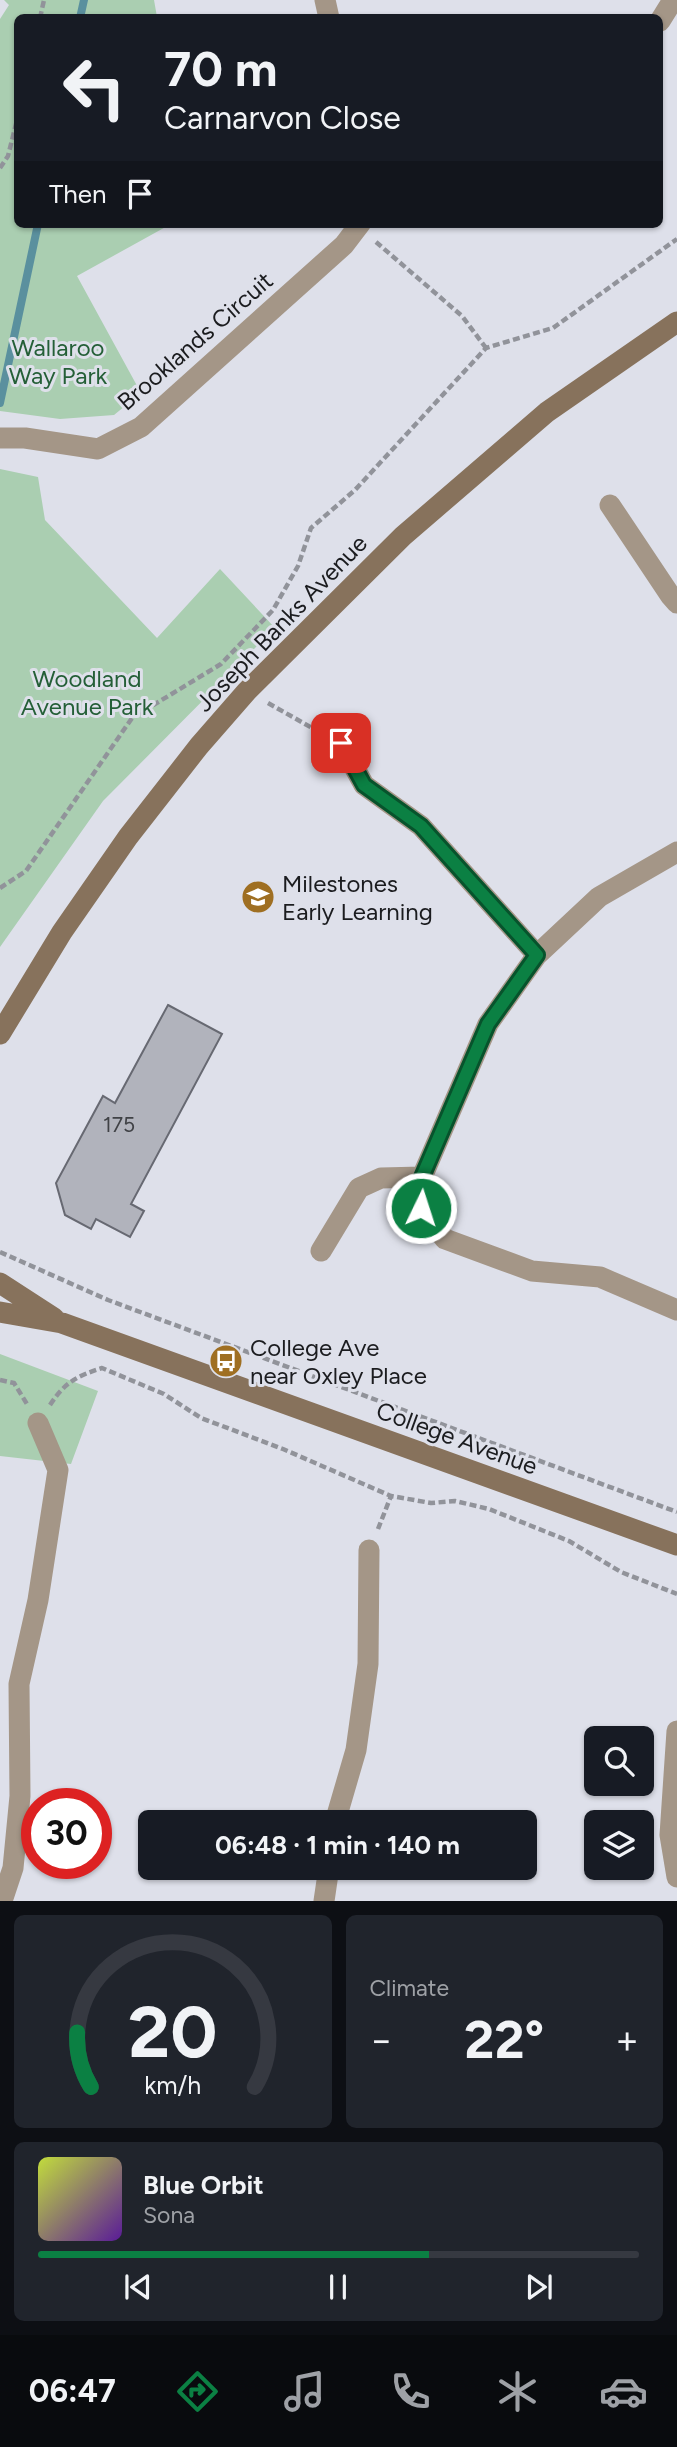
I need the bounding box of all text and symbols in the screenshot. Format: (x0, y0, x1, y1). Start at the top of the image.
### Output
text: 70 m (164, 39, 277, 98)
icon: left (49, 42, 140, 133)
text: Carnarvon Close (164, 99, 401, 137)
icon: arrive (121, 175, 159, 213)
text: Then (49, 178, 107, 210)
street label: Brooklands Circuit (111, 266, 279, 416)
park label: Wallaroo Way Park (9, 333, 108, 390)
street label: Joseph Banks Avenue (189, 529, 373, 717)
park label: Woodland Avenue Park (21, 664, 154, 721)
pin (311, 713, 371, 773)
icon: arrive (322, 724, 360, 762)
place label: Milestones Early Learning (282, 869, 433, 926)
school or university icon: Milestones Early Learning (239, 878, 277, 916)
house number: 175 (103, 1112, 135, 1137)
position arrow (384, 1171, 458, 1245)
place label: College Ave near Oxley Place (250, 1333, 427, 1390)
bus stop icon: College Ave near Oxley Place (207, 1342, 245, 1380)
street label: College Avenue (373, 1395, 541, 1481)
map controls (584, 1726, 654, 1880)
button: search (584, 1726, 654, 1796)
speed limit sign: 30 (21, 1788, 112, 1879)
button: layers (584, 1810, 654, 1880)
text: 06:48 · 1 min · 140 m (215, 1829, 460, 1861)
text: Climate (370, 1974, 449, 2002)
text: 20 (128, 1989, 217, 2076)
text: 22° (464, 2009, 544, 2071)
text: − (370, 2017, 393, 2063)
text: + (615, 2017, 639, 2063)
text: km/h (144, 2070, 201, 2100)
text: Blue Orbit (143, 2169, 264, 2201)
text: Sona (143, 2201, 195, 2229)
icon: previous (119, 2268, 157, 2306)
icon: pause (319, 2268, 357, 2306)
icon: next (520, 2268, 558, 2306)
icon: directions (173, 2367, 222, 2416)
icon: music (280, 2367, 329, 2416)
icon: phone (386, 2367, 435, 2416)
icon: climate (493, 2367, 542, 2416)
icon: car (599, 2367, 648, 2416)
text: 06:47 (29, 2372, 116, 2410)

